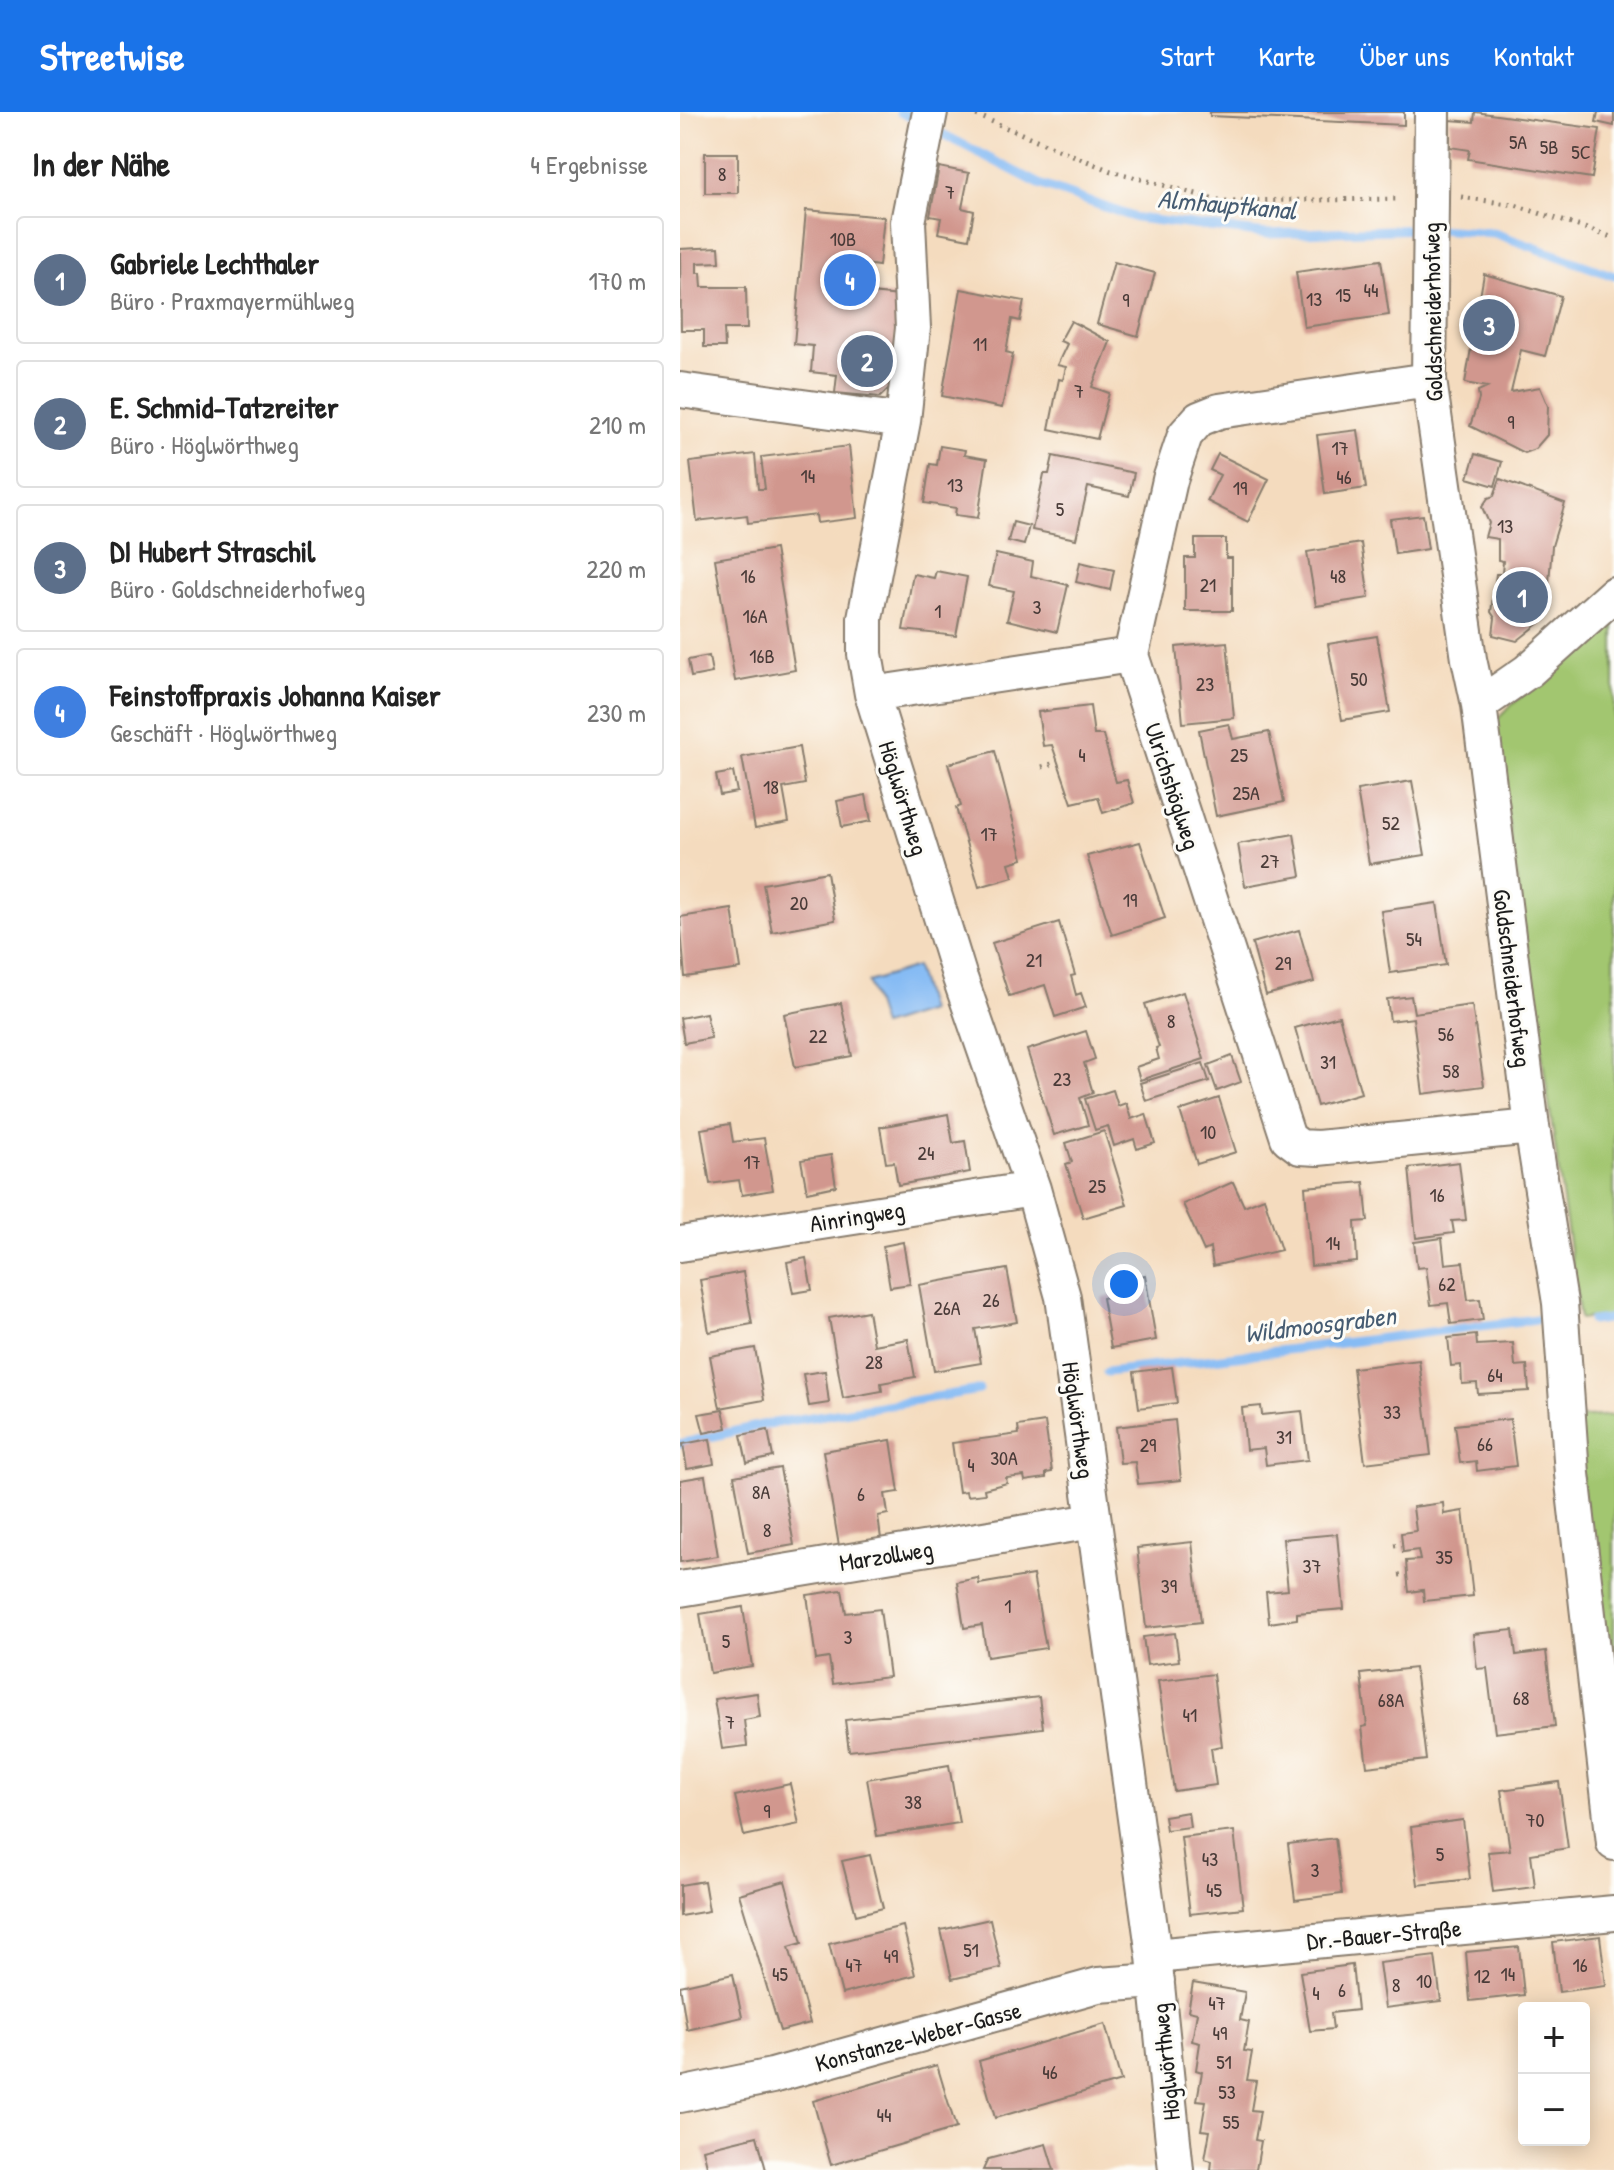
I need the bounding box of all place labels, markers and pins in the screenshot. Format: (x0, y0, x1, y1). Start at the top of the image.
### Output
pin: 4 (824, 250, 876, 310)
pin: 3 (1463, 295, 1515, 355)
pin: 2 (841, 331, 893, 391)
pin: 1 (1496, 567, 1548, 627)

